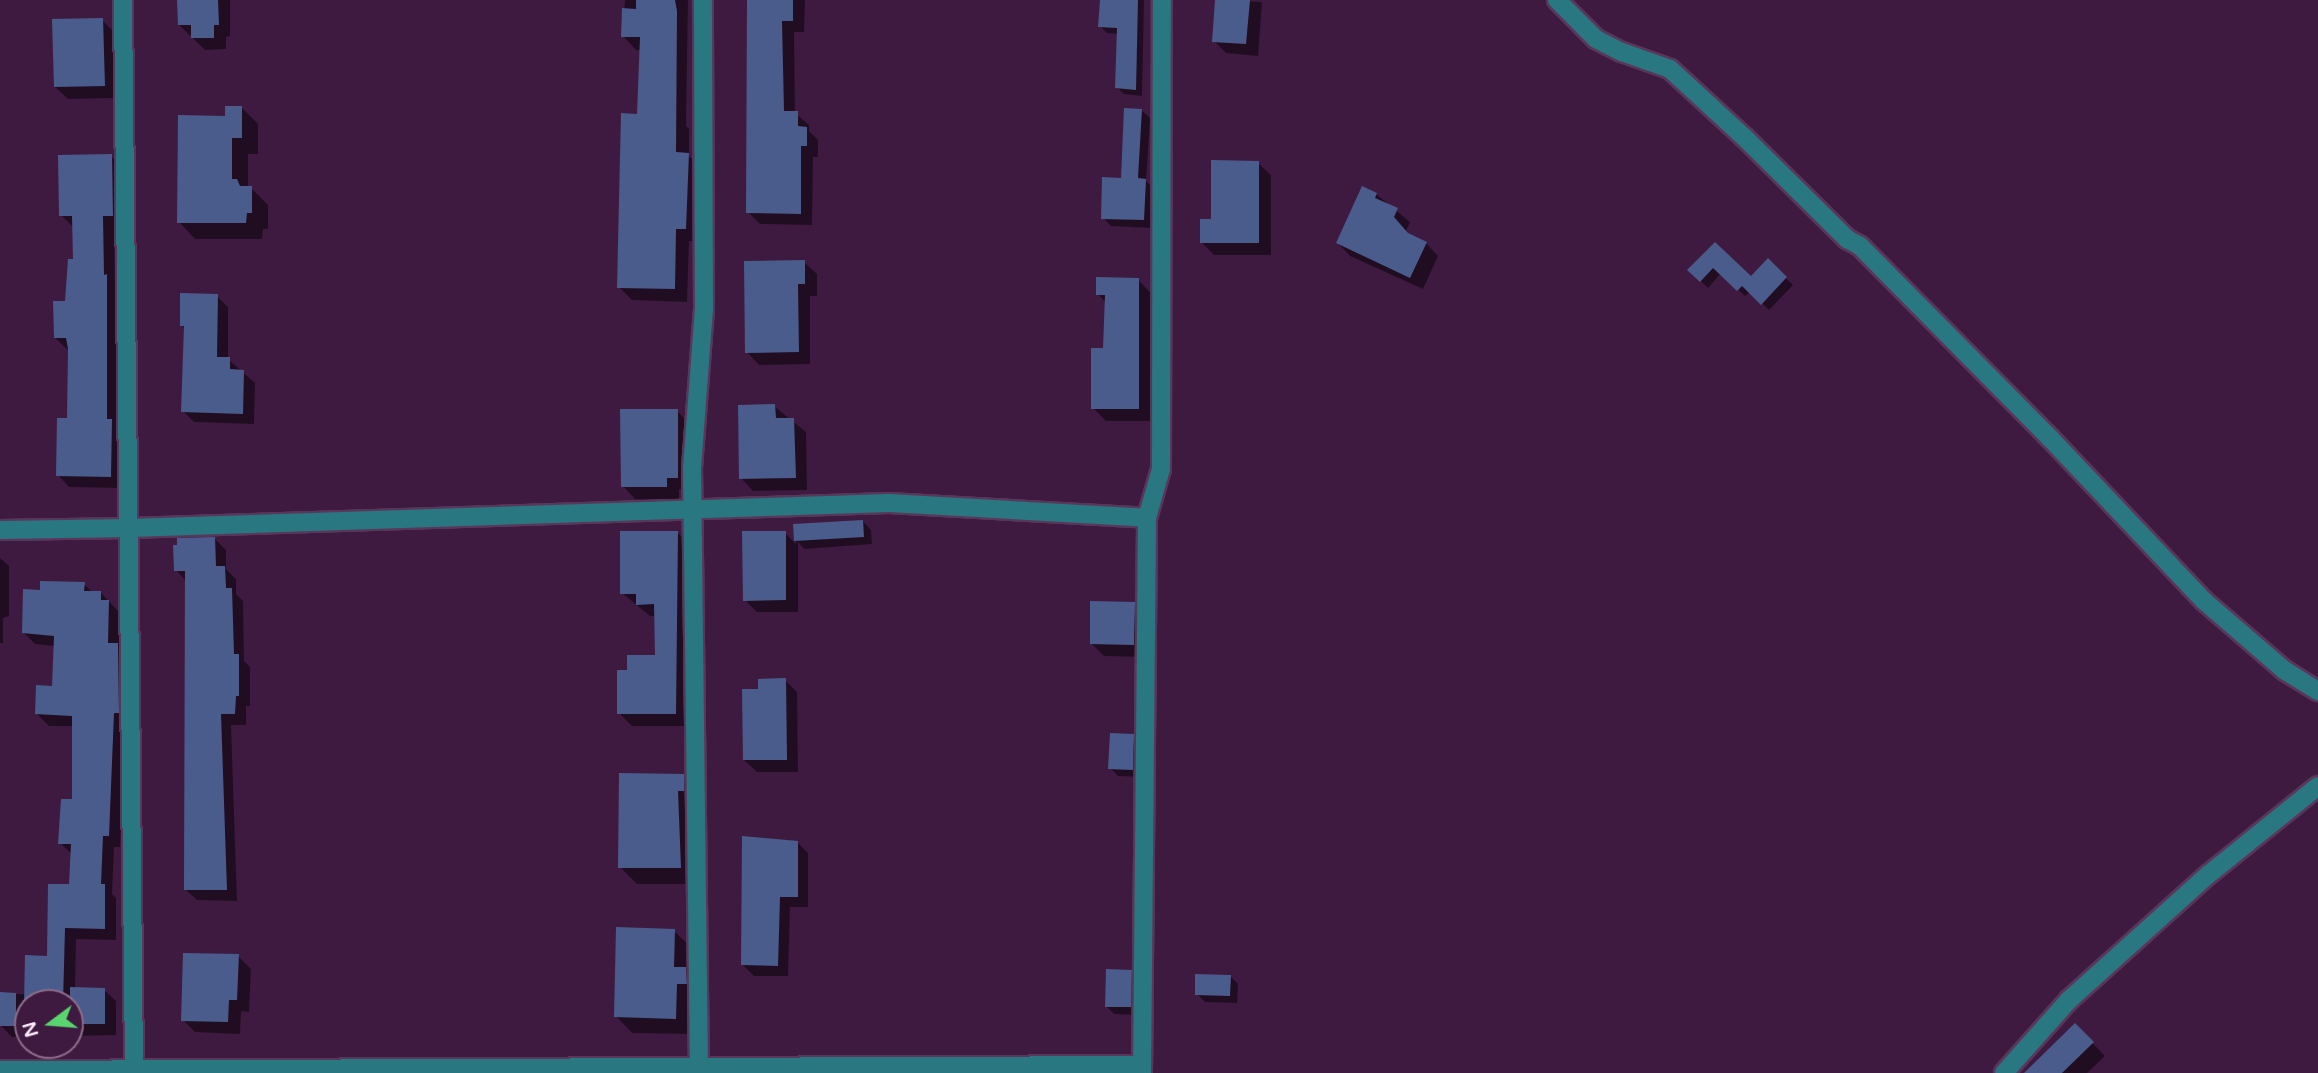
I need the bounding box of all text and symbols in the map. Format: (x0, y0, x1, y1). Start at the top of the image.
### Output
north arrow (14, 989, 84, 1059)
text: N (18, 1019, 43, 1040)

